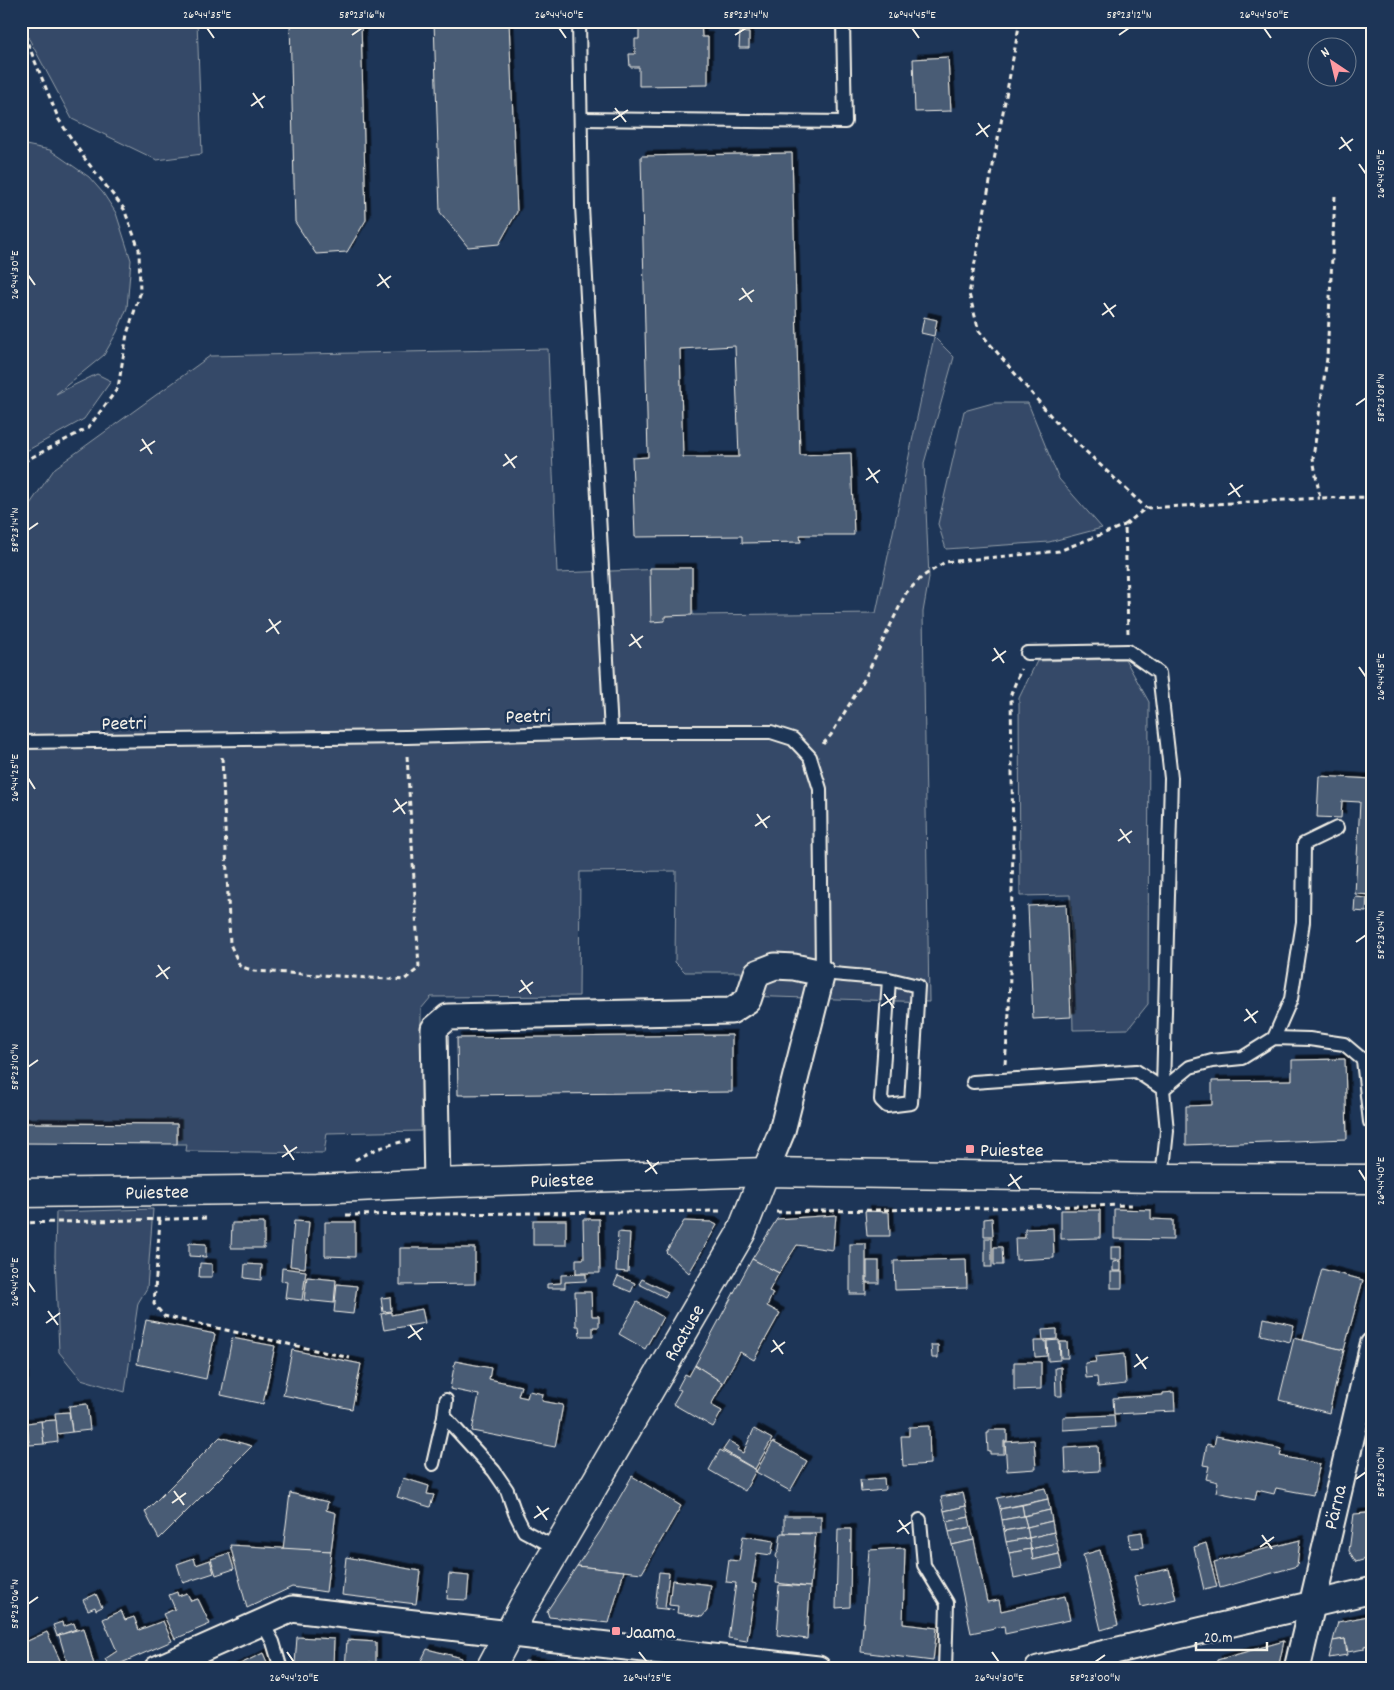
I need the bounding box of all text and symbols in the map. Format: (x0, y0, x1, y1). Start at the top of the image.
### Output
text: 26°44'35"E (183, 7, 232, 24)
text: 58°23'16"N (339, 7, 385, 24)
text: 26°44'40"E (535, 7, 584, 24)
text: 58°23'14"N (724, 7, 769, 24)
text: 26°44'45"E (888, 7, 936, 24)
text: 58°23'12"N (1106, 7, 1152, 24)
text: 26°44'50"E (1239, 7, 1289, 24)
north arrow (1306, 38, 1356, 88)
text: N (1317, 43, 1334, 63)
text: 26°44'50"E (1373, 149, 1390, 199)
text: 26°44'30"E (7, 250, 24, 299)
text: 58°23'08"N (1373, 374, 1390, 422)
text: 58°23'14"N (7, 507, 24, 552)
text: 26°44'45"E (1373, 653, 1390, 701)
street label: Peetri (505, 704, 551, 732)
street label: Peetri (101, 711, 147, 739)
text: 26°44'25"E (7, 754, 24, 802)
text: 58°23'04"N (1373, 910, 1390, 959)
text: 58°23'10"N (7, 1044, 24, 1090)
place label: Puiestee (980, 1138, 1044, 1166)
marker: Puiestee (964, 1143, 976, 1155)
text: 26°44'40"E (1373, 1156, 1390, 1205)
street label: Puiestee (530, 1167, 595, 1197)
street label: Puiestee (125, 1179, 189, 1209)
text: 26°44'20"E (7, 1257, 24, 1306)
street label: Raatuse (658, 1300, 713, 1367)
text: 58°23'00"N (1373, 1447, 1390, 1497)
street label: Pärna (1318, 1482, 1356, 1533)
text: 58°23'06"N (7, 1579, 24, 1629)
place label: Jaama (626, 1620, 676, 1648)
scale bar (1196, 1620, 1268, 1652)
marker: Jaama (610, 1625, 622, 1637)
text: 20 m (1204, 1628, 1232, 1650)
text: 26°44'20"E (270, 1670, 319, 1687)
text: 26°44'25"E (623, 1670, 671, 1687)
text: 26°44'30"E (975, 1670, 1024, 1687)
text: 58°23'00"N (1070, 1670, 1120, 1687)

